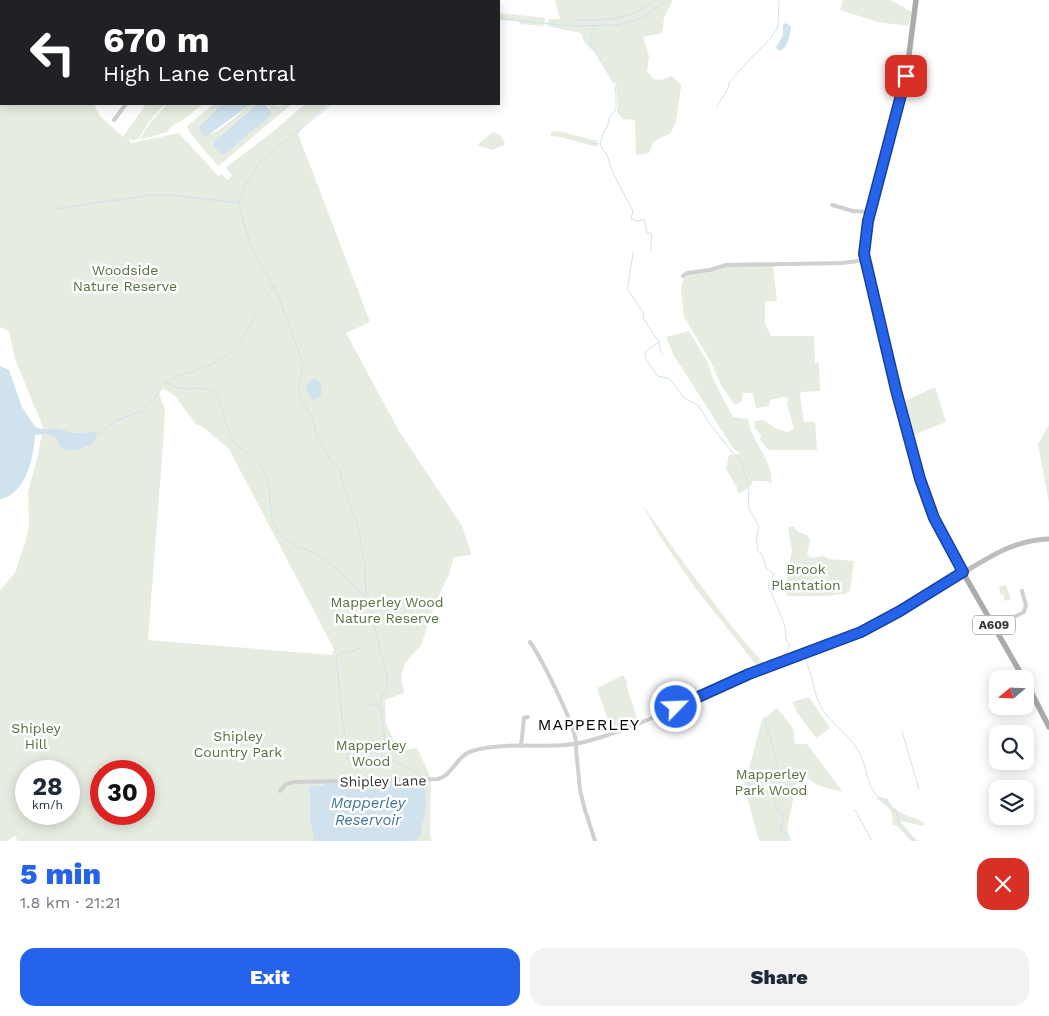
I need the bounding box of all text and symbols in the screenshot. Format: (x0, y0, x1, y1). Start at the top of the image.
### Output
text: 670 m (103, 19, 210, 61)
icon: left (20, 20, 85, 85)
pin (885, 55, 927, 97)
text: High Lane Central (103, 61, 296, 86)
icon: arrive (892, 62, 920, 90)
park label: Woodside Nature Reserve (73, 262, 177, 294)
park label: Brook Plantation (771, 561, 841, 593)
park label: Mapperley Wood Nature Reserve (330, 594, 444, 626)
road number: A609 (973, 616, 1015, 634)
north arrow (989, 670, 1034, 715)
map controls (989, 670, 1034, 825)
position arrow (649, 680, 701, 732)
district label: MAPPERLEY (538, 715, 640, 734)
park label: Shipley Hill (11, 720, 61, 752)
button: search (989, 725, 1034, 770)
park label: Shipley Country Park (194, 728, 282, 760)
park label: Mapperley Wood (336, 737, 407, 769)
speed limit sign: 30 (90, 760, 155, 825)
park label: Mapperley Park Wood (735, 766, 807, 798)
text: 28 (32, 772, 63, 801)
street label: Shipley Lane (339, 772, 427, 790)
button: layers (989, 780, 1034, 825)
water label: Mapperley Reservoir (331, 794, 407, 829)
text: km/h (32, 798, 63, 812)
text: 5 min (20, 856, 101, 891)
button: close (977, 858, 1029, 910)
text: 1.8 km · 21:21 (20, 893, 121, 912)
button: Exit (20, 948, 520, 1006)
button: Share (530, 948, 1029, 1006)

